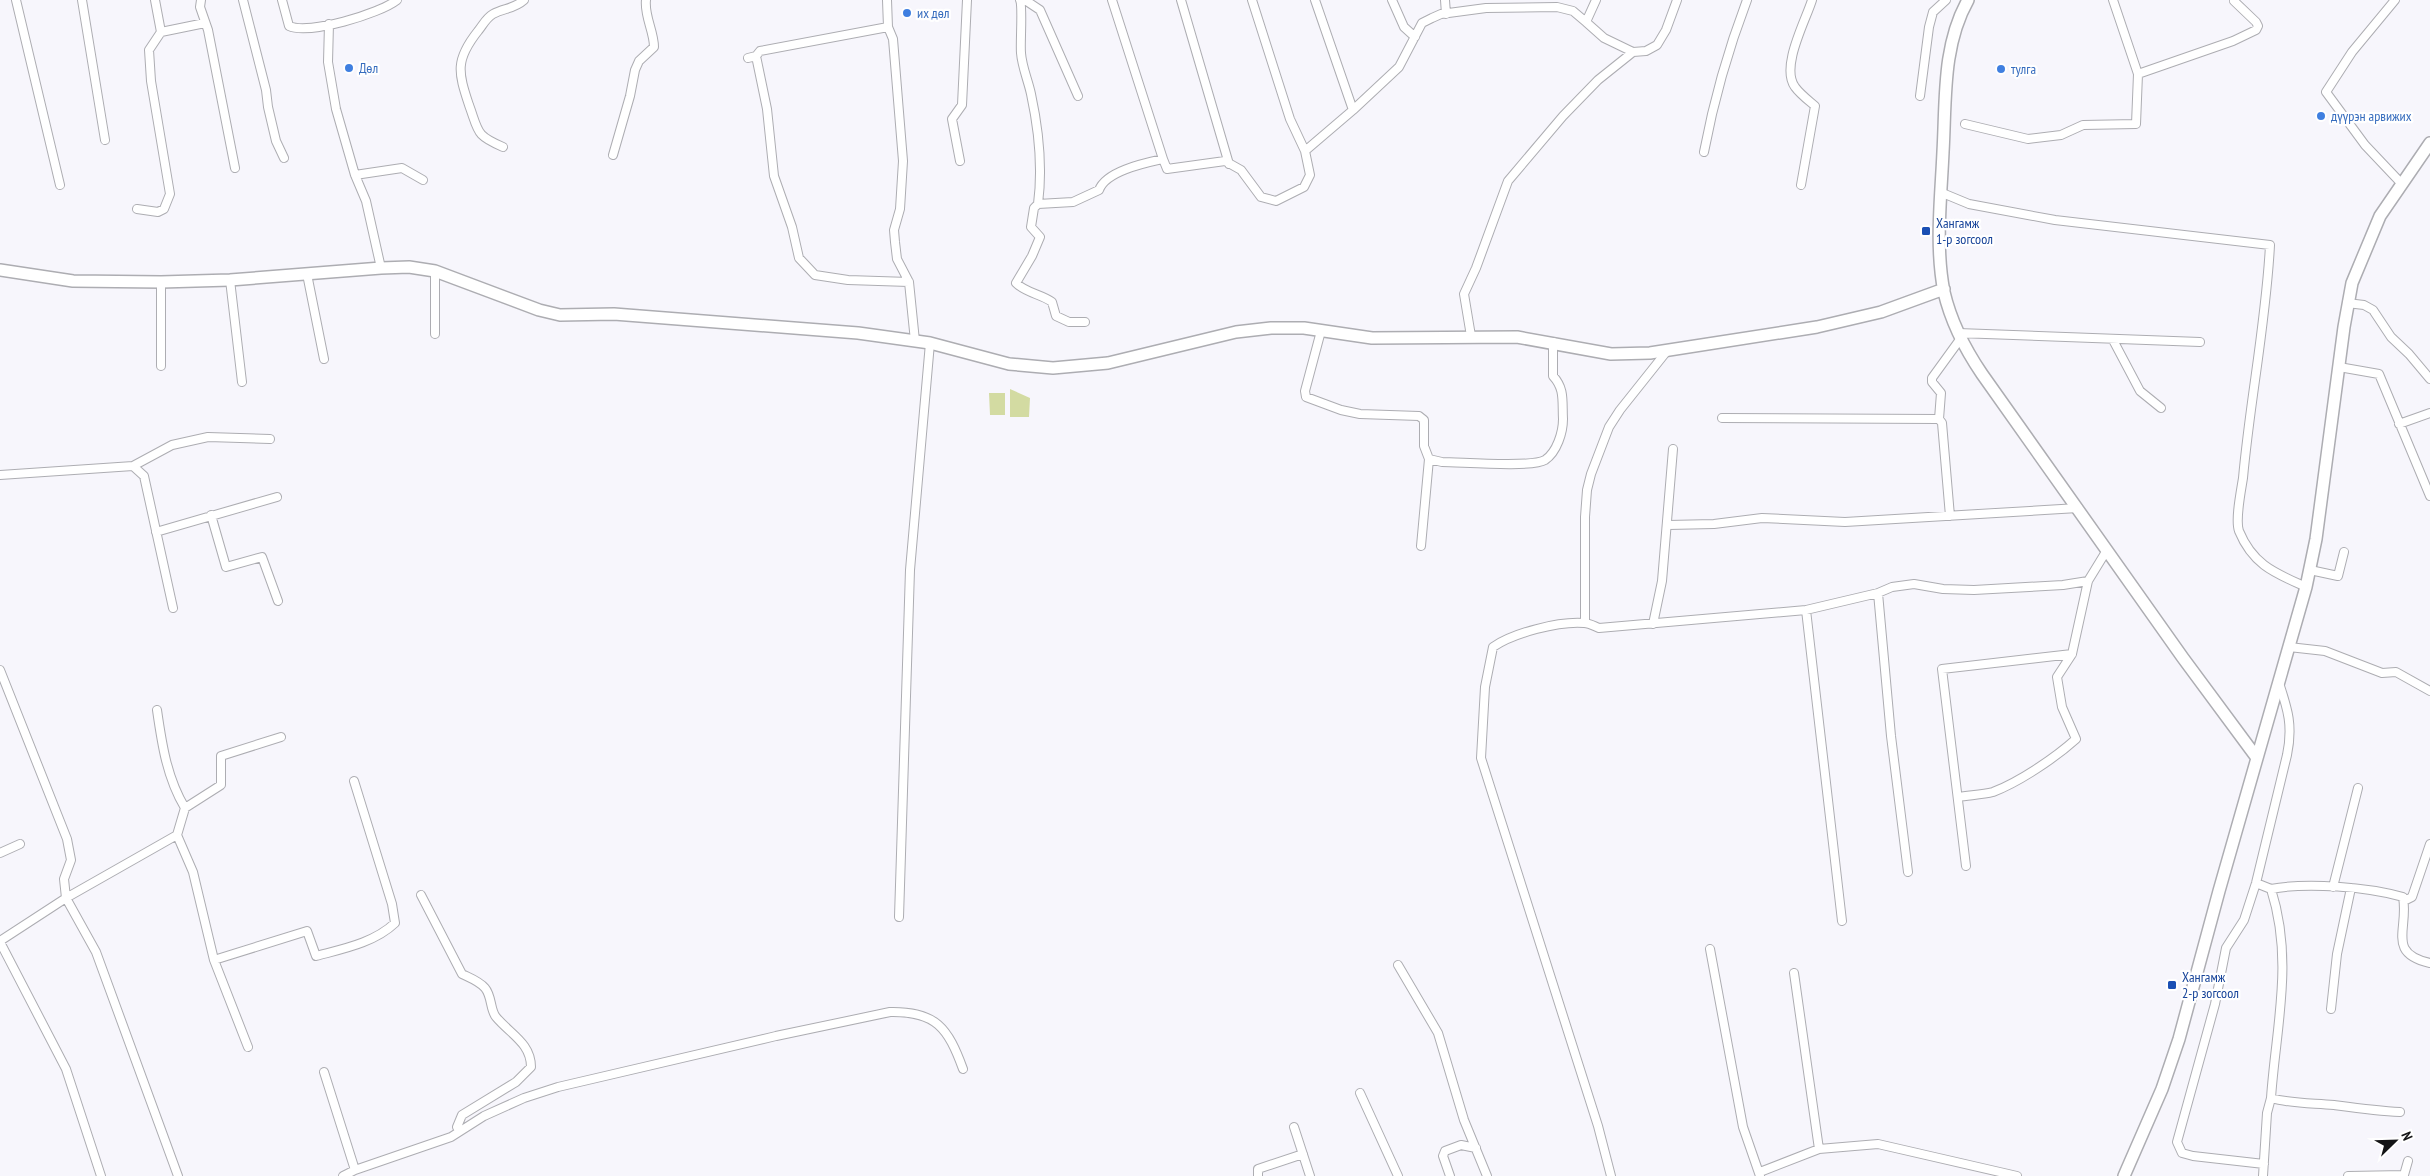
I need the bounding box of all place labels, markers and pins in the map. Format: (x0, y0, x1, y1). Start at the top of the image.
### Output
place label: их дөл (917, 4, 950, 22)
marker: их дөл (901, 7, 913, 19)
place label: Дөл (359, 59, 378, 77)
place label: тулга (2011, 60, 2036, 78)
marker: Дөл (343, 62, 355, 74)
marker: тулга (1995, 63, 2007, 75)
place label: дүүрэн арвижих (2331, 107, 2412, 125)
marker: дүүрэн арвижих (2315, 110, 2327, 122)
place label: Хангамж 1-р зогсоол (1936, 214, 1993, 248)
marker: Хангамж 1-р зогсоол (1920, 225, 1932, 237)
place label: Хангамж 2-р зогсоол (2182, 968, 2239, 1002)
marker: Хангамж 2-р зогсоол (2166, 979, 2178, 991)

